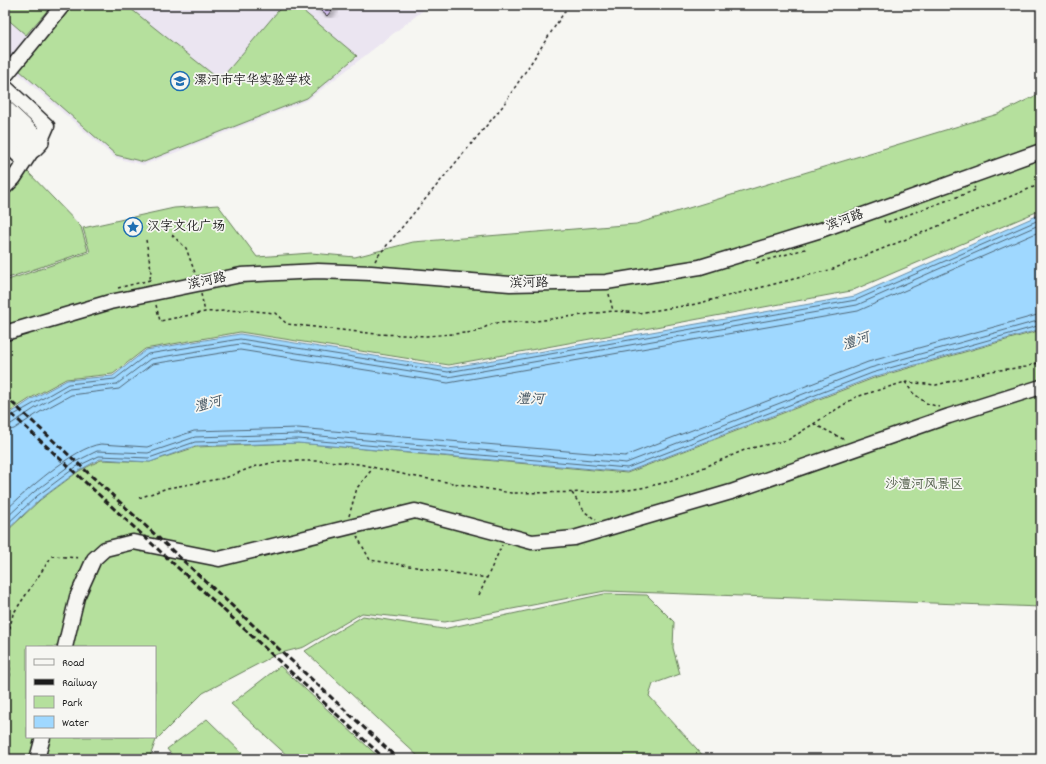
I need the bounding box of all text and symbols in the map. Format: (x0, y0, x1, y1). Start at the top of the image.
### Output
school or university icon: 漯河市宇华实验学校 (169, 70, 191, 92)
place label: 漯河市宇华实验学校 (194, 72, 311, 91)
street label: 滨河路 (823, 205, 867, 237)
place icon: 汉字文化广场 (122, 216, 144, 238)
place label: 汉字文化广场 (147, 218, 225, 237)
street label: 滨河路 (186, 269, 228, 295)
street label: 滨河路 (509, 274, 549, 294)
water label: 澧河 (840, 327, 874, 356)
water label: 澧河 (516, 390, 546, 410)
water label: 澧河 (192, 391, 226, 418)
park label: 沙澧河风景区 (885, 476, 963, 495)
legend (26, 646, 156, 738)
text: Road (62, 655, 84, 672)
text: Railway (62, 675, 98, 692)
text: Park (62, 695, 83, 712)
text: Water (62, 715, 89, 732)

